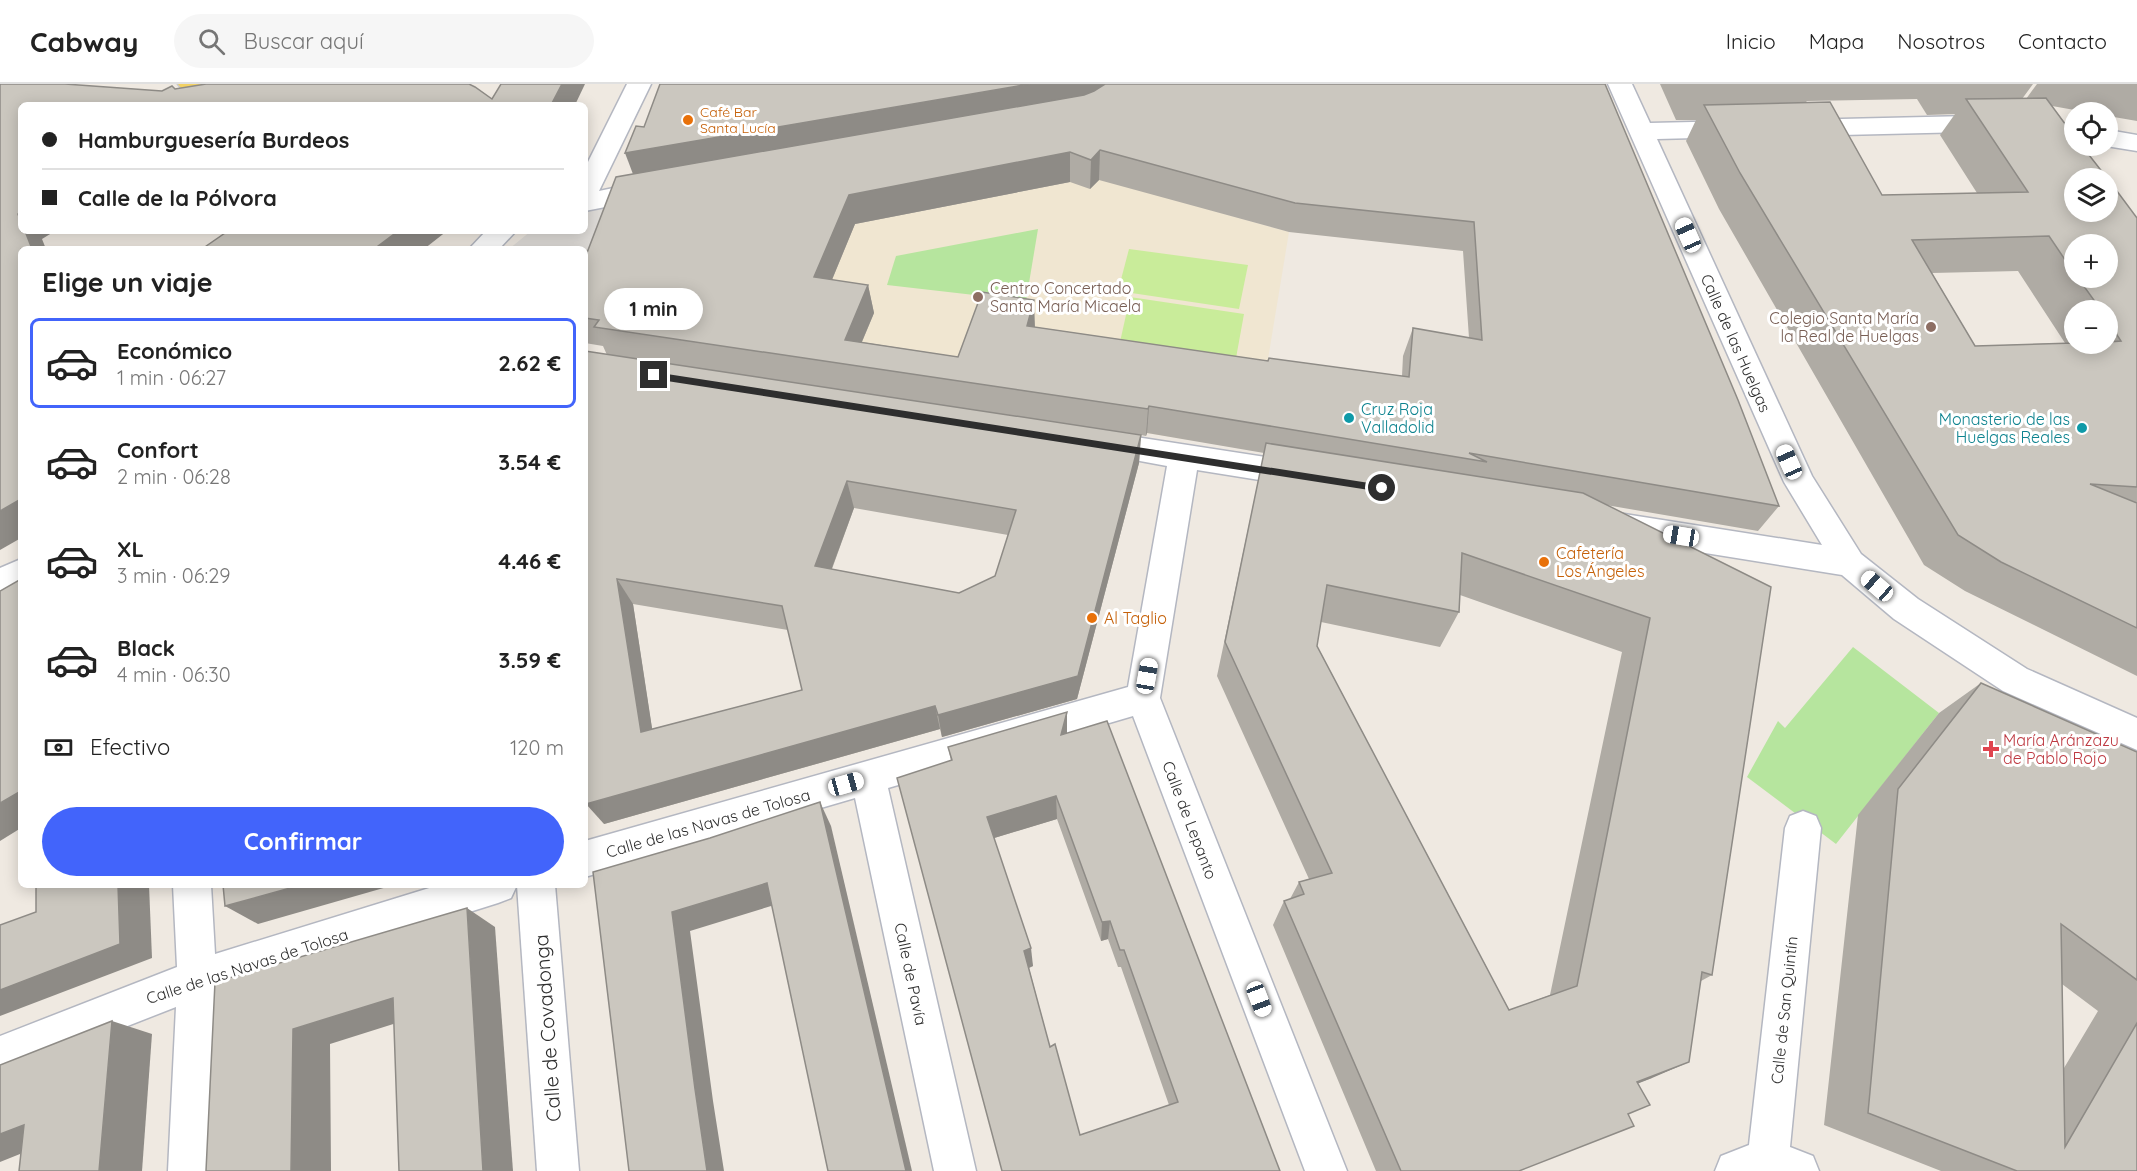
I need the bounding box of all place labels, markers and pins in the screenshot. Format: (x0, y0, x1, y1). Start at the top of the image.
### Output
place label: Café Bar Santa Lucía (700, 103, 776, 137)
marker: Café Bar Santa Lucía (681, 113, 695, 127)
place label: Centro Concertado Santa María Micaela (990, 278, 1141, 316)
marker: Centro Concertado Santa María Micaela (971, 290, 985, 304)
place label: Colegio Santa María la Real de Huelgas (1769, 308, 1919, 346)
marker: Colegio Santa María la Real de Huelgas (1924, 320, 1938, 334)
place label: Cruz Roja Valladolid (1361, 399, 1434, 437)
place label: Monasterio de las Huelgas Reales (1939, 409, 2070, 447)
marker: Cruz Roja Valladolid (1342, 411, 1356, 425)
marker: Monasterio de las Huelgas Reales (2075, 421, 2089, 435)
place label: Cafetería Los Ángeles (1556, 543, 1644, 581)
marker: Cafetería Los Ángeles (1537, 555, 1551, 569)
place label: Al Taglio (1104, 608, 1167, 628)
marker: Al Taglio (1085, 611, 1099, 625)
place label: María Aránzazu de Pablo Rojo (2003, 730, 2119, 768)
marker: María Aránzazu de Pablo Rojo (1984, 742, 1998, 756)

